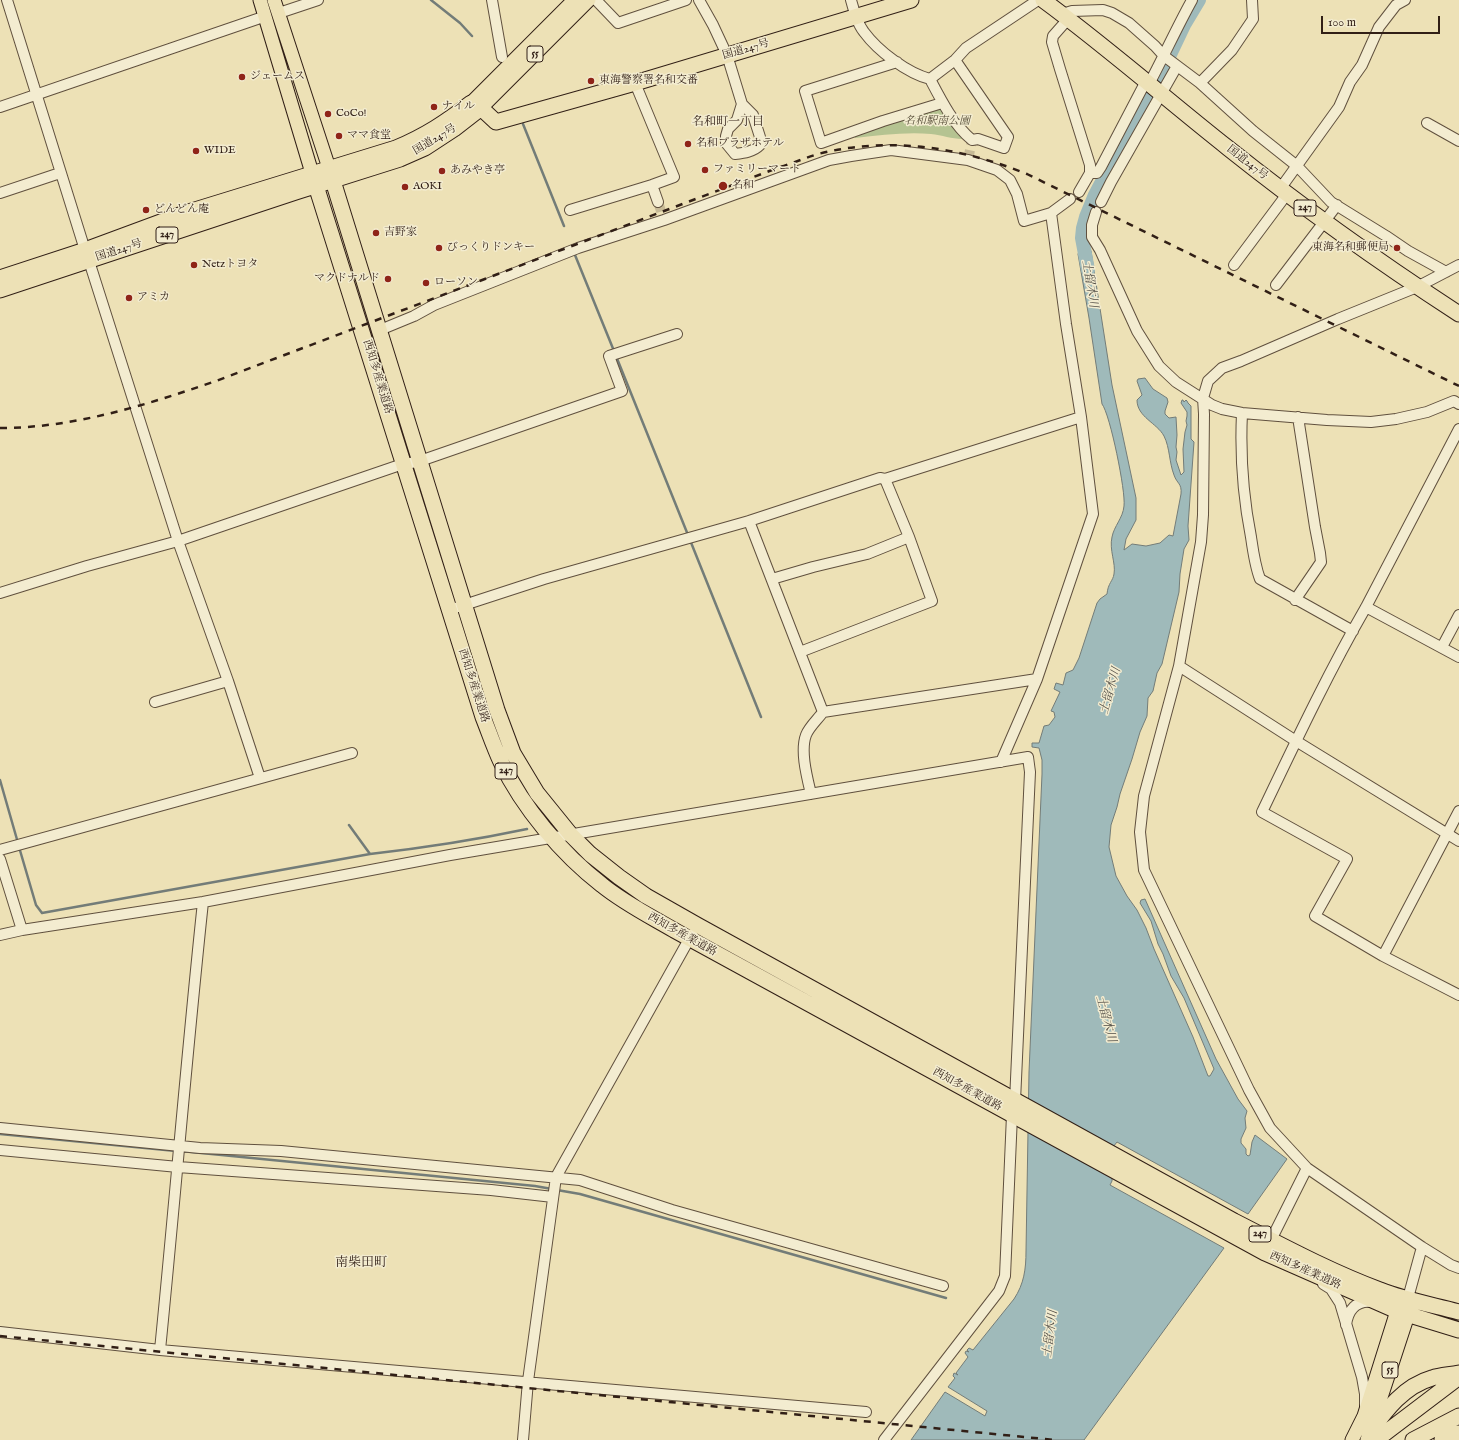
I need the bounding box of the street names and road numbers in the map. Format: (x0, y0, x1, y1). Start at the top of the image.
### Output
street label: 国道247号 (721, 37, 771, 63)
road number: 55 (527, 46, 543, 62)
street label: 国道247号 (411, 122, 459, 158)
street label: 国道247号 (1224, 143, 1270, 183)
road number: 247 (1294, 200, 1316, 216)
road number: 247 (156, 227, 178, 243)
street label: 国道247号 (94, 237, 144, 265)
street label: 西知多産業道路 (359, 338, 395, 416)
street label: 西知多産業道路 (455, 647, 491, 725)
road number: 247 (495, 763, 517, 779)
street label: 西知多産業道路 (645, 911, 719, 959)
street label: 西知多産業道路 (930, 1066, 1004, 1114)
road number: 247 (1249, 1226, 1271, 1242)
street label: 西知多産業道路 (1267, 1249, 1343, 1293)
road number: 55 (1382, 1362, 1398, 1378)

